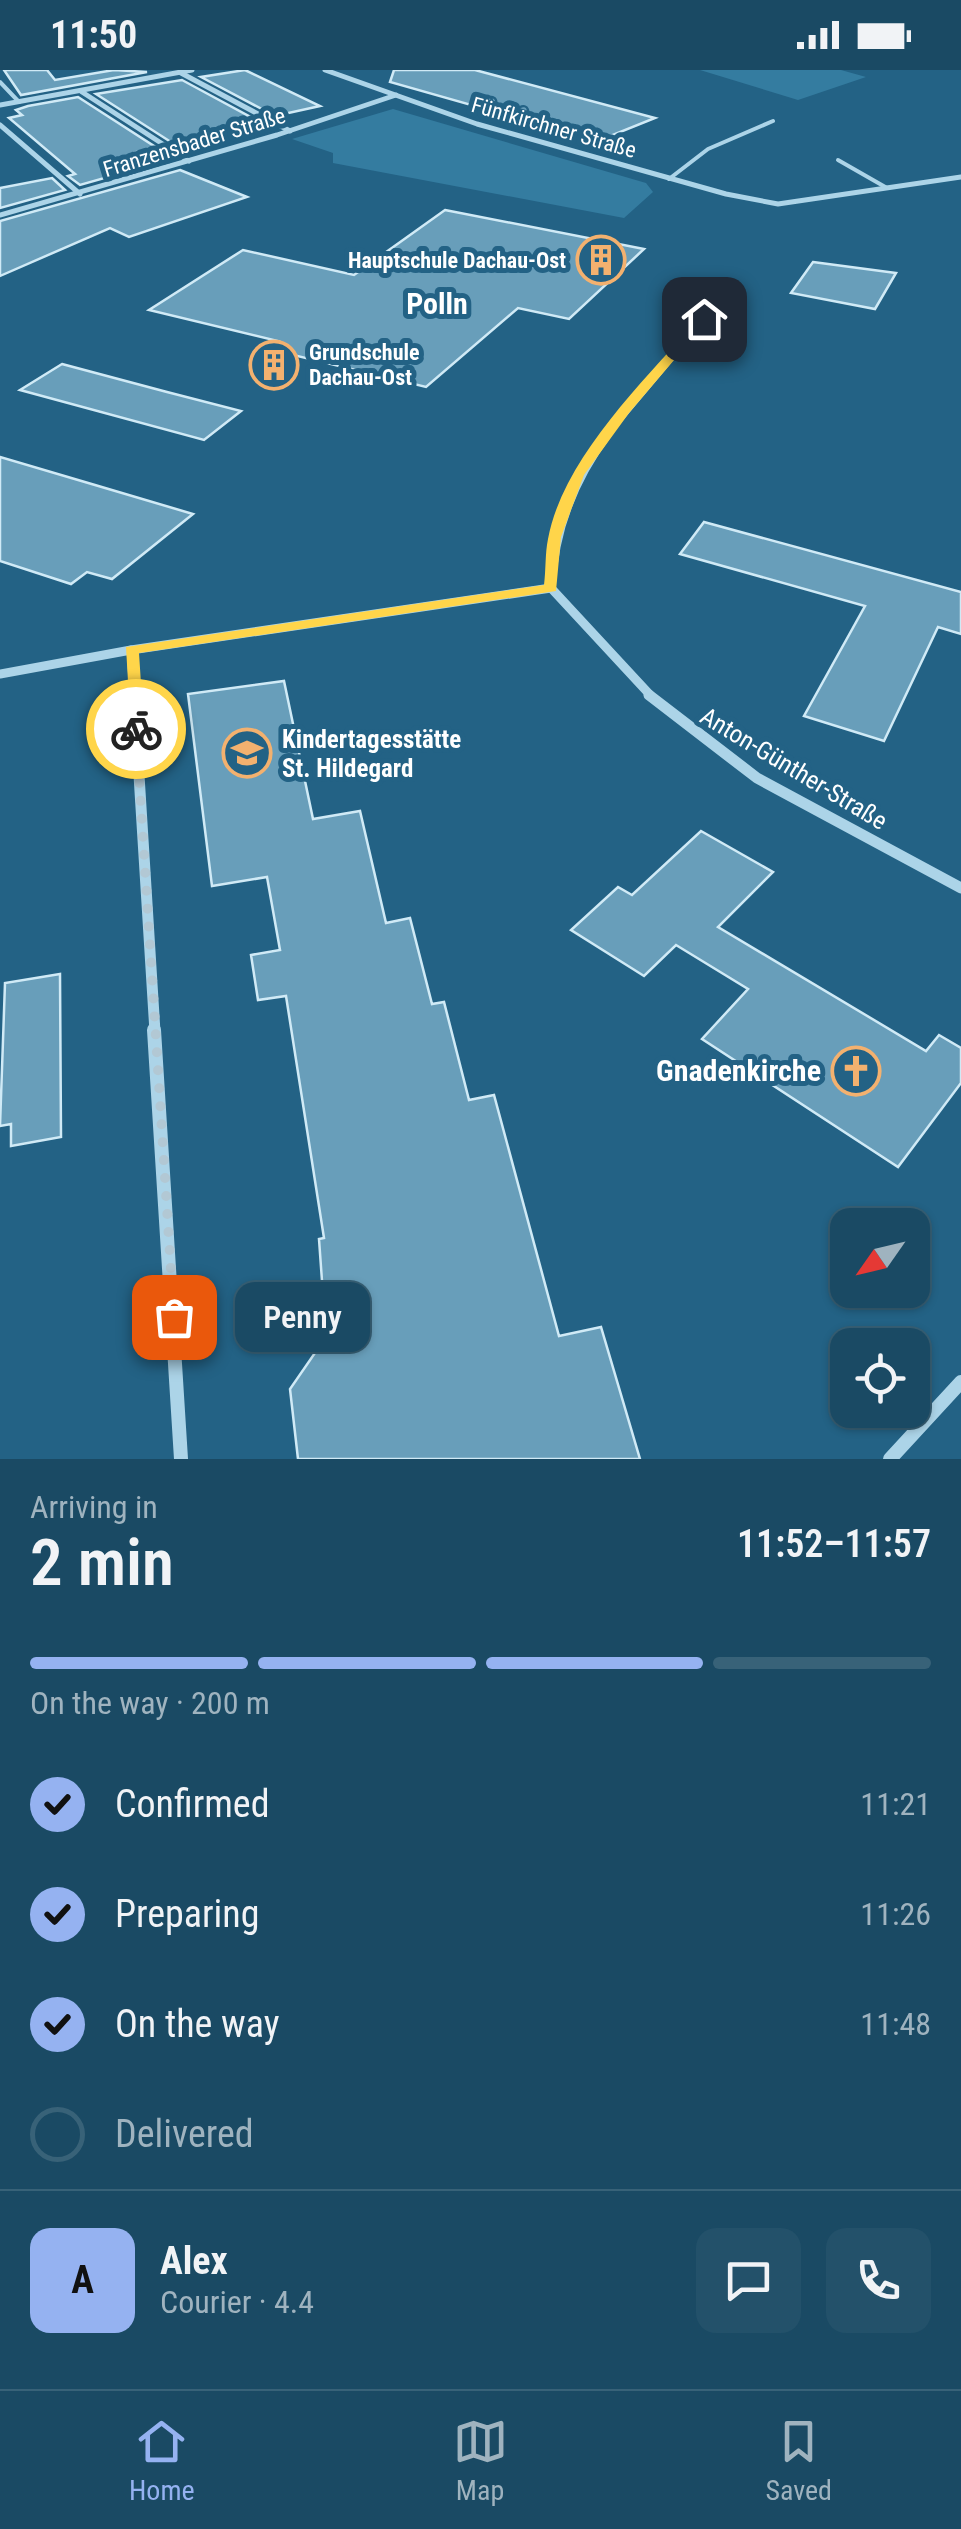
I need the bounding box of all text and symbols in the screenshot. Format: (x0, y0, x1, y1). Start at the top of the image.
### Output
text: 11:50 (50, 13, 137, 57)
street label: Fünfkirchner Straße (469, 92, 639, 163)
street label: Franzensbader Straße (100, 103, 288, 182)
building icon: Hauptschule Dachau-Ost (575, 234, 627, 286)
place label: Hauptschule Dachau-Ost (348, 248, 566, 273)
pin (662, 277, 747, 362)
district label: Polln (406, 286, 468, 321)
icon: home (677, 292, 732, 347)
building icon: Grundschule Dachau-Ost (248, 339, 300, 391)
place label: Grundschule Dachau-Ost (309, 340, 420, 390)
courier (86, 679, 186, 779)
street label: Anton-Günther-Straße (695, 701, 892, 836)
icon: bike (109, 702, 164, 757)
place label: Kindertagesstätte St. Hildegard (282, 725, 461, 783)
school or university icon: Kindertagesstätte St. Hildegard (221, 727, 273, 779)
church icon: Gnadenkirche (830, 1045, 882, 1097)
place label: Gnadenkirche (656, 1053, 821, 1088)
north arrow (830, 1208, 930, 1308)
map controls (830, 1208, 930, 1428)
pin (132, 1275, 217, 1360)
callout: Penny (234, 1282, 369, 1352)
icon: bag (147, 1290, 202, 1345)
text: Penny (263, 1298, 342, 1336)
button: locate (830, 1328, 930, 1428)
text: Arriving in (30, 1488, 158, 1526)
text: 11:52–11:57 (737, 1522, 931, 1566)
text: 2 min (30, 1525, 174, 1601)
text: On the way · 200 m (30, 1684, 270, 1722)
icon: check (30, 1777, 85, 1832)
text: Confirmed (115, 1782, 270, 1826)
text: 11:21 (860, 1785, 931, 1823)
icon: check (30, 1887, 85, 1942)
text: Preparing (115, 1892, 260, 1936)
text: 11:26 (860, 1895, 931, 1933)
icon: check (30, 1997, 85, 2052)
text: On the way (115, 2002, 280, 2046)
text: 11:48 (860, 2005, 931, 2043)
text: Delivered (115, 2112, 254, 2156)
button: chat (696, 2228, 801, 2333)
button: phone (826, 2228, 931, 2333)
text: Alex (160, 2239, 228, 2283)
text: A (71, 2258, 94, 2302)
text: Courier · 4.4 (160, 2283, 314, 2321)
tab: Home (129, 2414, 195, 2507)
tab: Map (453, 2414, 508, 2507)
tab: Saved (765, 2414, 832, 2507)

